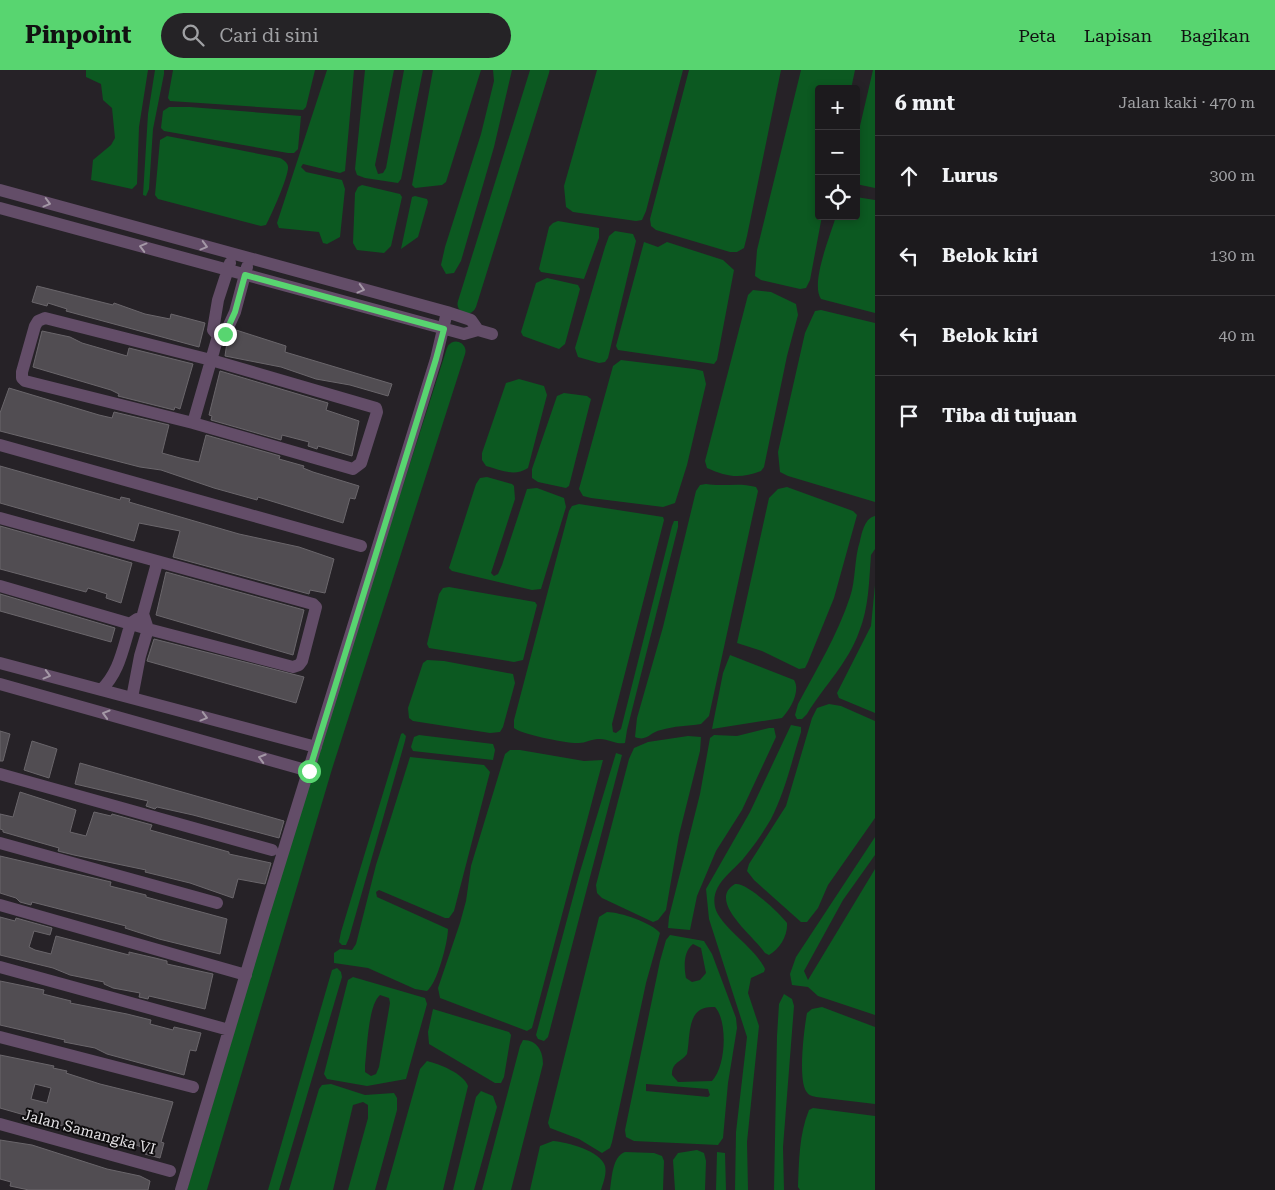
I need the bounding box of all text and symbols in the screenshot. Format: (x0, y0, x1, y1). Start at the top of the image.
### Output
search box (161, 13, 511, 58)
text: Pinpoint (25, 21, 131, 49)
icon: search (179, 21, 207, 49)
text: Cari di sini (219, 24, 319, 47)
text: Peta (1018, 25, 1056, 46)
text: Lapisan (1084, 25, 1152, 46)
text: Bagikan (1180, 25, 1250, 46)
map controls (815, 85, 860, 220)
button: + (815, 85, 860, 130)
text: 6 mnt (895, 91, 955, 115)
text: Jalan kaki · 470 m (1119, 93, 1255, 112)
button: − (815, 130, 860, 175)
icon: ahead (895, 162, 923, 190)
text: Lurus (942, 164, 998, 187)
text: 300 m (1209, 166, 1255, 185)
button: locate (815, 175, 860, 220)
one-way arrow (42, 198, 51, 208)
one-way arrow (199, 241, 207, 251)
one-way arrow (139, 242, 148, 253)
icon: left (895, 242, 923, 270)
text: Belok kiri (942, 244, 1038, 267)
text: 130 m (1209, 246, 1255, 265)
one-way arrow (356, 283, 364, 293)
icon: left (895, 322, 923, 350)
route end (214, 323, 237, 346)
text: Belok kiri (942, 324, 1038, 347)
text: 40 m (1218, 326, 1255, 345)
icon: arrive (895, 402, 923, 430)
text: Tiba di tujuan (942, 404, 1077, 427)
one-way arrow (43, 670, 51, 680)
one-way arrow (102, 710, 111, 720)
one-way arrow (200, 712, 208, 722)
one-way arrow (259, 754, 267, 764)
route start (298, 760, 321, 783)
street label: Jalan Samangka VI (20, 1106, 158, 1158)

